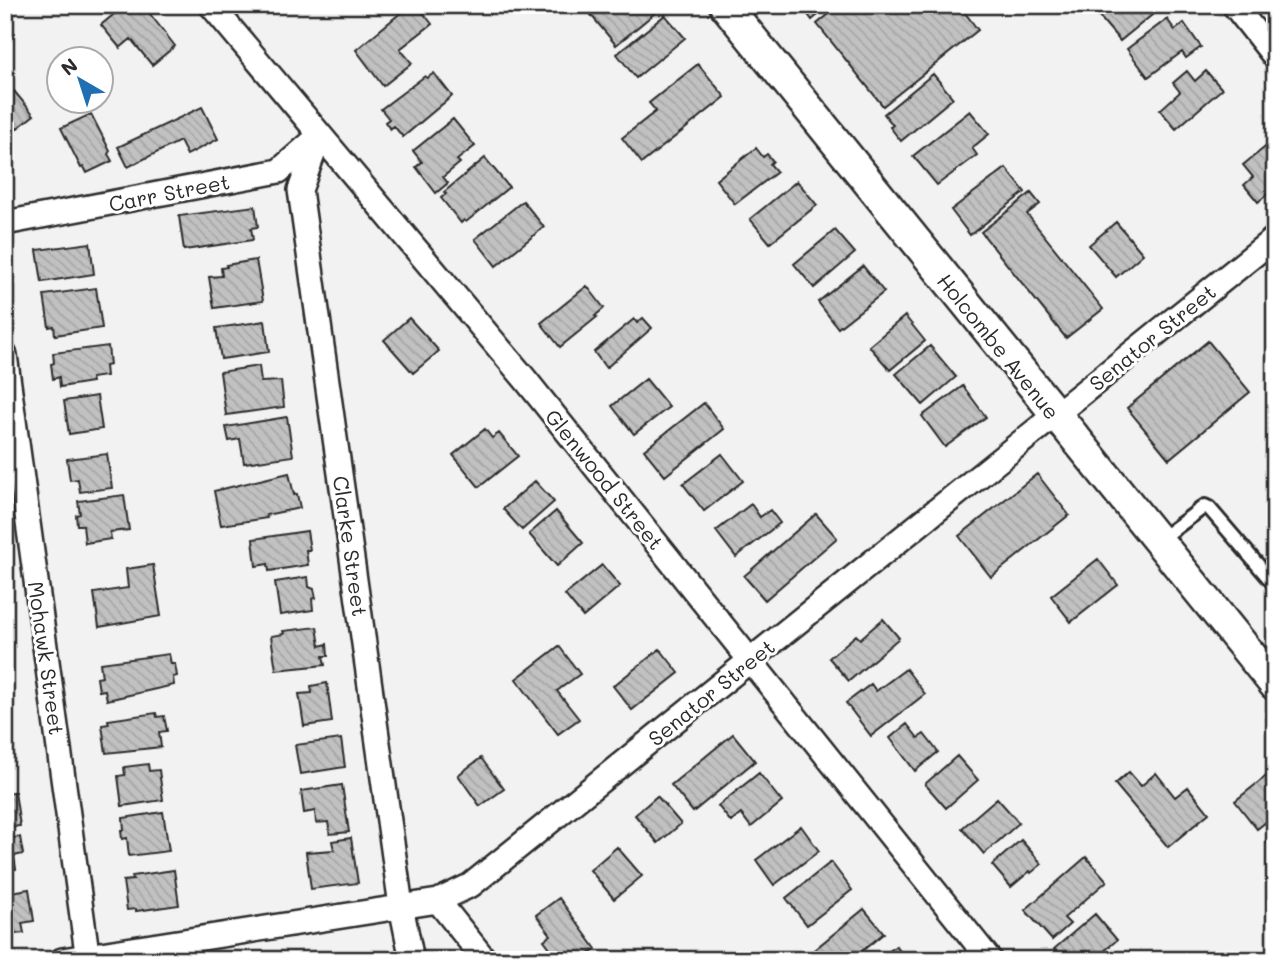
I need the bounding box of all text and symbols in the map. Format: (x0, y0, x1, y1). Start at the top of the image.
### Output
north arrow (46, 46, 116, 116)
text: N (56, 52, 82, 81)
street label: Carr Street (106, 167, 232, 217)
street label: Holcombe Avenue (932, 268, 1066, 424)
street label: Senator Street (1083, 278, 1221, 396)
street label: Glenwood Street (540, 403, 670, 555)
street label: Clarke Street (328, 474, 374, 618)
street label: Mohawk Street (23, 579, 71, 737)
street label: Senator Street (642, 633, 780, 751)

